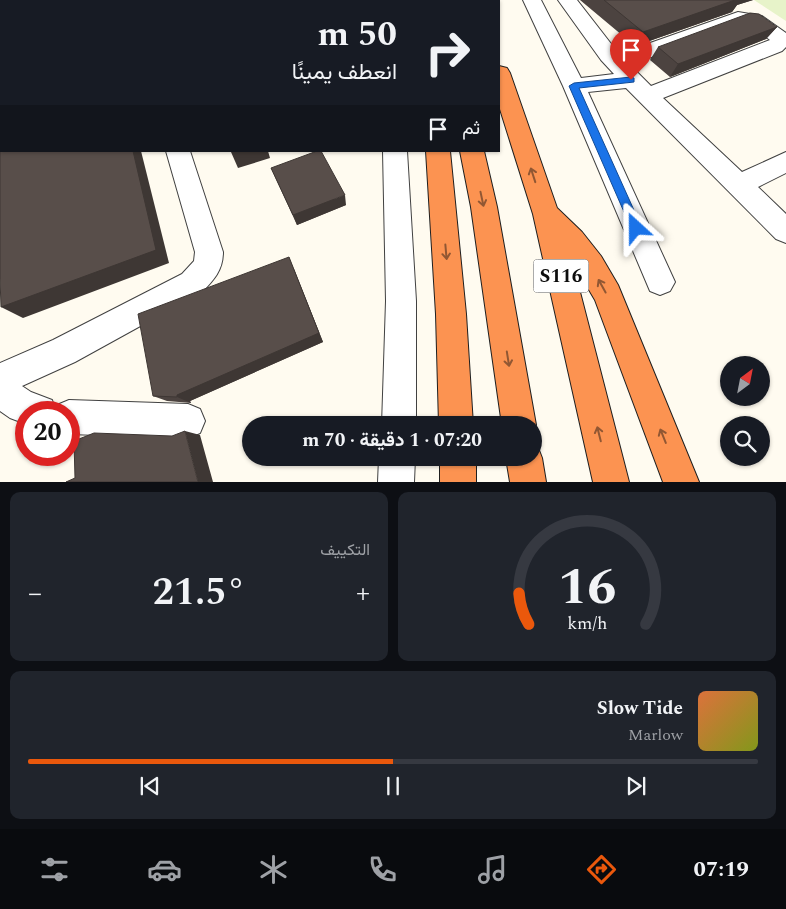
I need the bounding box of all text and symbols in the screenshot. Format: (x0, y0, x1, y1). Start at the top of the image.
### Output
text: 50 m (317, 8, 397, 61)
icon: right (415, 20, 480, 85)
pin (610, 29, 652, 80)
icon: arrive (617, 36, 645, 64)
text: انعطف يمينًا (292, 56, 397, 89)
text: ثم (462, 114, 480, 143)
icon: arrive (424, 115, 452, 143)
one-way arrow (527, 168, 537, 184)
one-way arrow (478, 191, 487, 207)
position arrow (609, 201, 661, 253)
one-way arrow (441, 244, 451, 260)
road number: S116 (534, 260, 588, 292)
one-way arrow (597, 279, 607, 293)
one-way arrow (504, 351, 514, 367)
north arrow (720, 356, 770, 406)
map controls (720, 356, 770, 466)
speed limit sign: 20 (15, 401, 80, 466)
button: search (720, 416, 770, 466)
text: 07:20 · 1 دقيقة · 70 m (302, 426, 482, 455)
one-way arrow (594, 427, 604, 443)
one-way arrow (657, 429, 666, 444)
text: التكييف (320, 538, 370, 562)
text: 16 (558, 548, 616, 627)
text: 21.5° (152, 564, 246, 622)
text: − (28, 572, 42, 615)
text: + (356, 572, 370, 615)
text: km/h (567, 610, 607, 637)
text: Slow Tide (597, 694, 683, 723)
text: Marlow (628, 723, 683, 747)
icon: previous (136, 772, 164, 800)
icon: pause (379, 772, 407, 800)
icon: next (622, 772, 650, 800)
icon: filters (37, 852, 72, 887)
icon: car (147, 852, 182, 887)
icon: climate (256, 852, 291, 887)
icon: phone (365, 852, 400, 887)
icon: music (475, 852, 510, 887)
icon: directions (584, 852, 619, 887)
text: 07:19 (694, 853, 749, 886)

